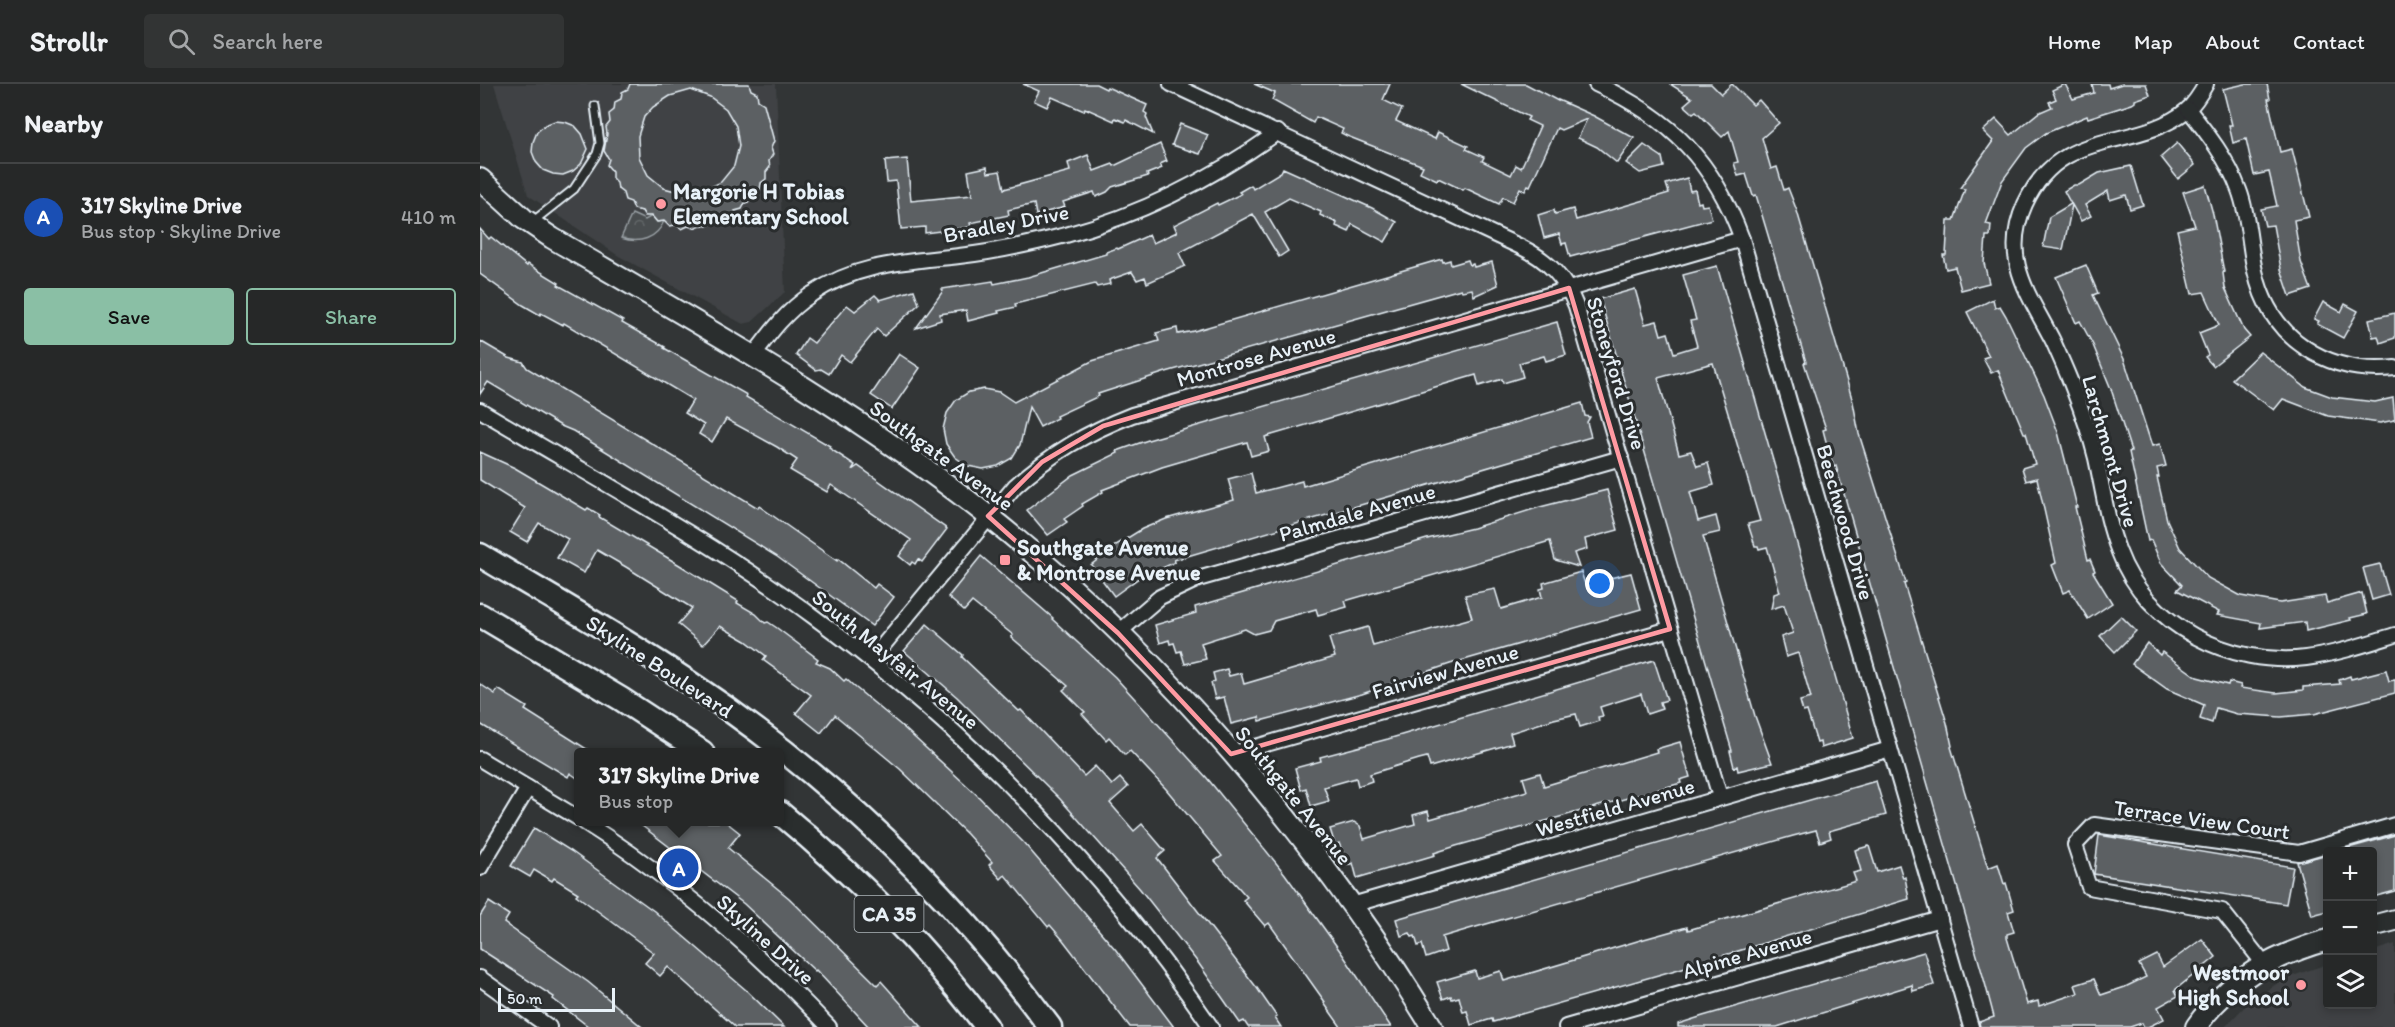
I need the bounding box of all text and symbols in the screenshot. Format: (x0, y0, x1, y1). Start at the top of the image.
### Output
search box (144, 14, 564, 68)
text: Strollr (30, 24, 108, 58)
icon: search (165, 25, 198, 58)
text: Search here (213, 28, 323, 55)
text: Home (2048, 29, 2101, 54)
text: Map (2134, 29, 2173, 54)
text: About (2206, 29, 2260, 54)
text: Contact (2293, 29, 2365, 54)
text: Nearby (24, 107, 103, 139)
place label: Margorie H Tobias Elementary School (673, 178, 849, 230)
text: 317 Skyline Drive (81, 192, 242, 219)
marker: Margorie H Tobias Elementary School (654, 197, 668, 211)
street label: Bradley Drive (941, 198, 1071, 249)
text: A (37, 205, 50, 229)
text: 410 m (401, 205, 456, 229)
text: Bus stop · Skyline Drive (81, 219, 281, 243)
button: Save (24, 288, 234, 345)
button: Share (246, 288, 456, 345)
street label: Stoneyford Drive (1580, 293, 1653, 453)
street label: Montrose Avenue (1173, 322, 1339, 393)
street label: Larchmont Drive (2076, 372, 2145, 530)
street label: Southgate Avenue (864, 394, 1019, 517)
street label: Beechwood Drive (1810, 441, 1881, 603)
street label: Palmdale Avenue (1276, 477, 1439, 548)
place label: Southgate Avenue & Montrose Avenue (1017, 534, 1201, 586)
marker: Southgate Avenue & Montrose Avenue (998, 553, 1012, 567)
your location (1585, 569, 1614, 598)
street label: South Mayfair Avenue (806, 584, 985, 735)
street label: Skyline Boulevard (581, 609, 739, 724)
street label: Fairview Avenue (1369, 638, 1522, 705)
street label: Southgate Avenue (1229, 720, 1358, 870)
popup (574, 748, 784, 826)
text: 317 Skyline Drive (599, 762, 759, 789)
street label: Westfield Avenue (1532, 772, 1698, 843)
text: Bus stop (599, 789, 673, 813)
street label: Terrace View Court (2112, 794, 2292, 845)
pin: A (660, 846, 698, 890)
map controls (2323, 847, 2377, 1009)
button: + (2323, 847, 2377, 901)
street label: Skyline Drive (711, 888, 820, 991)
road number: CA 35 (854, 896, 924, 932)
button: − (2323, 901, 2377, 955)
street label: Alpine Avenue (1679, 922, 1815, 985)
button: layers (2323, 955, 2377, 1009)
place label: Westmoor High School (2177, 959, 2290, 1011)
marker: Westmoor High School (2294, 978, 2308, 992)
scale bar (498, 985, 615, 1012)
text: 50 m (507, 989, 542, 1008)

